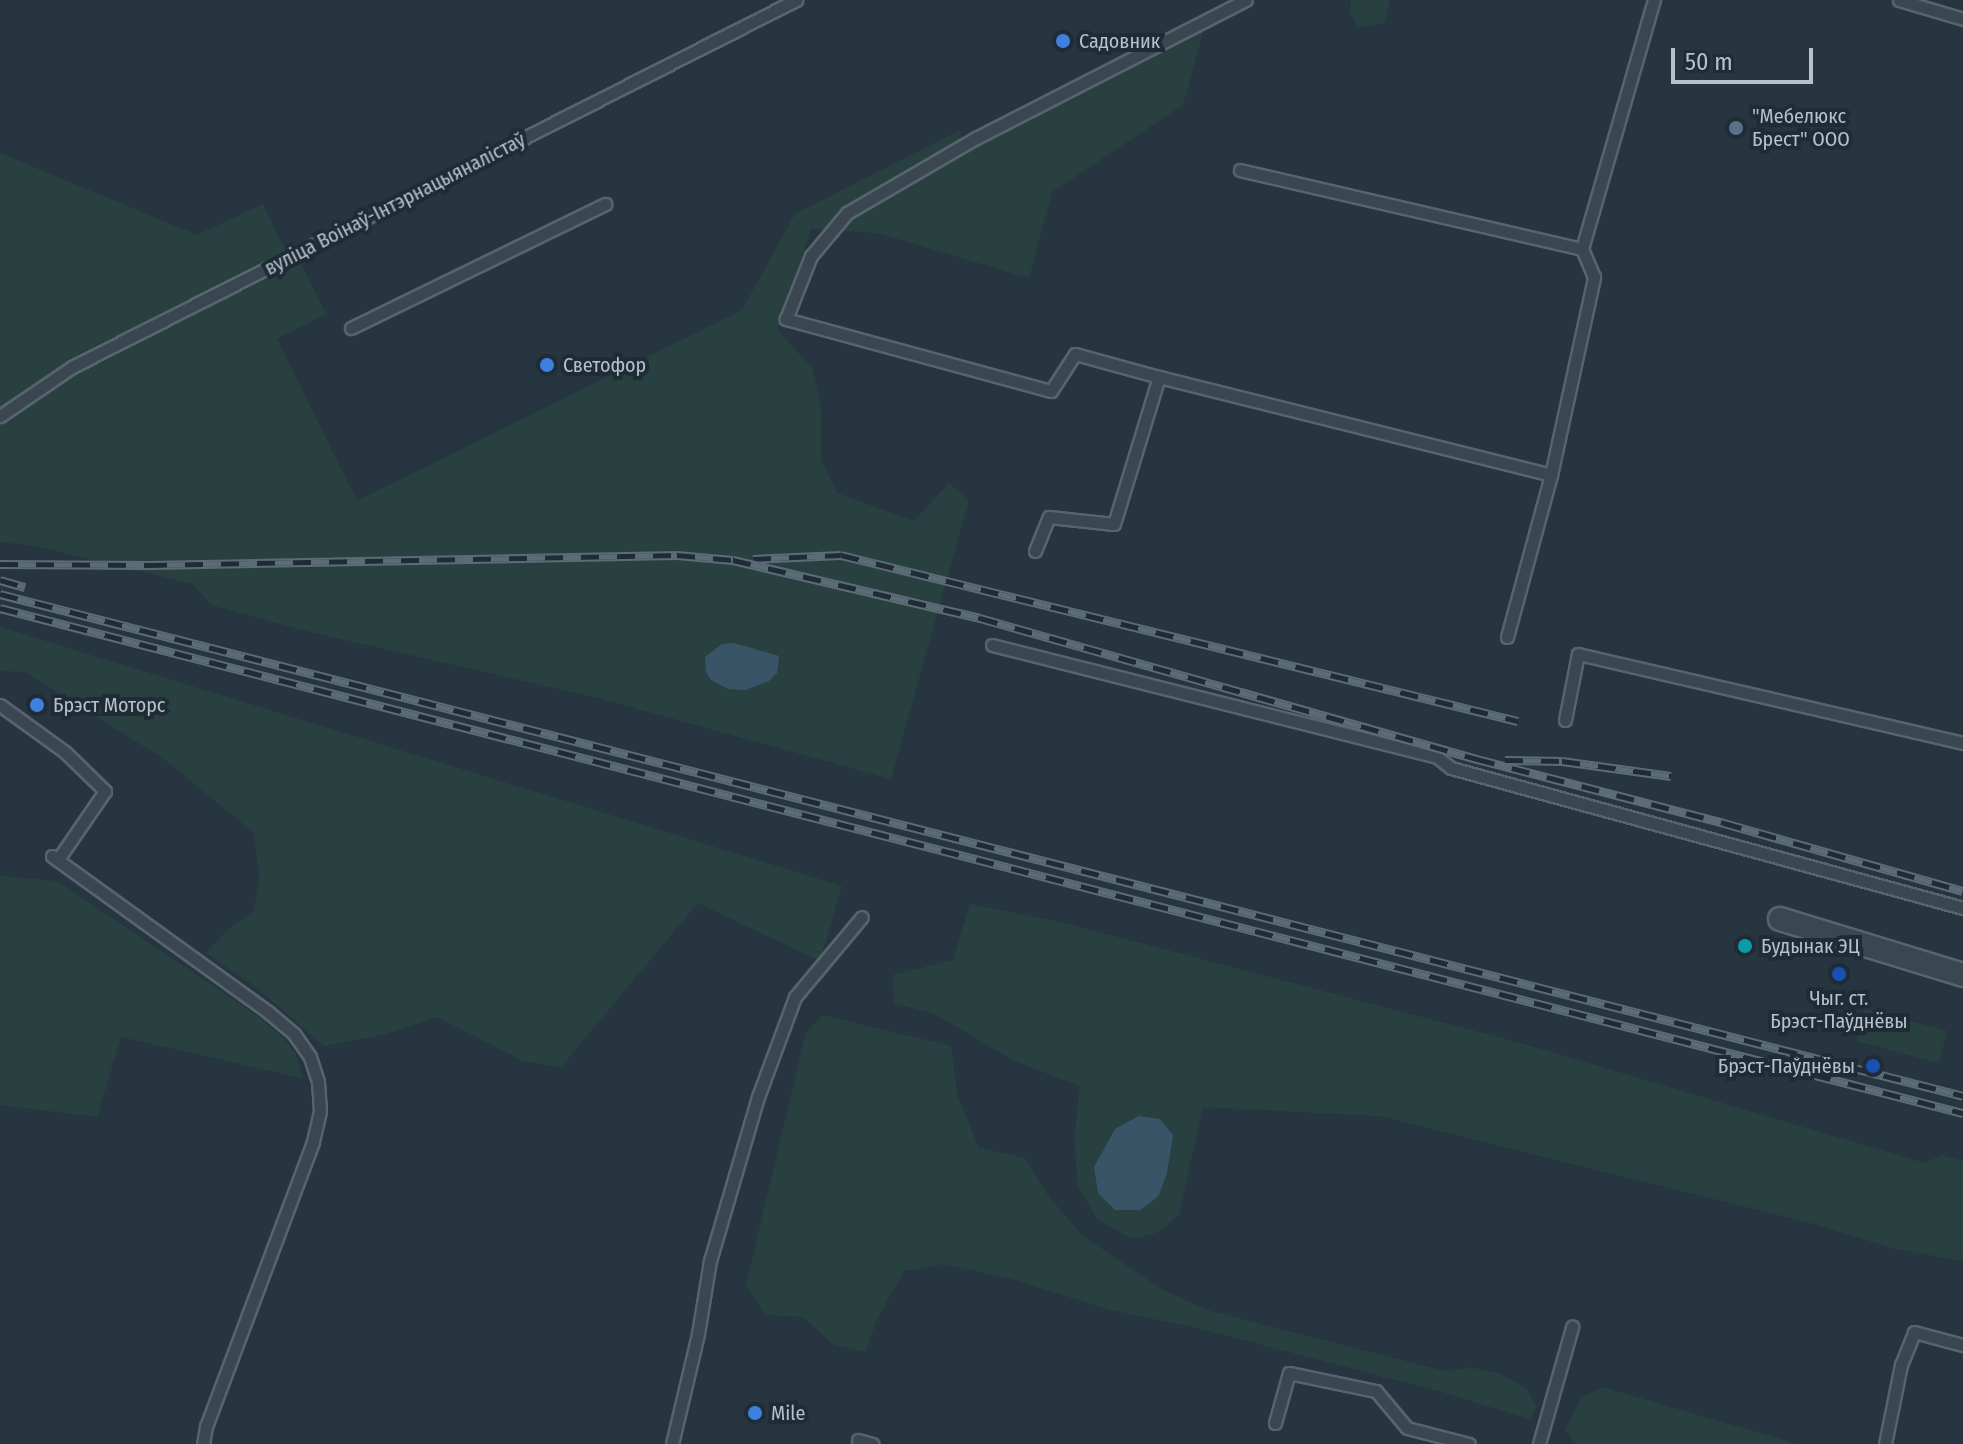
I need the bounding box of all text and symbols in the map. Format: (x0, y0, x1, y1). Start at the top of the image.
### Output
place label: Садовник (1079, 29, 1160, 53)
marker: Садовник (1054, 32, 1072, 50)
scale bar (1675, 32, 1817, 82)
text: 50 m (1685, 48, 1733, 76)
place label: "Мебелюкс Брест" ООО (1752, 104, 1850, 151)
marker: "Мебелюкс Брест" ООО (1727, 119, 1745, 137)
street label: вуліца Воінаў-Інтэрнацыяналістаў (261, 128, 529, 280)
place label: Светофор (563, 353, 646, 377)
marker: Светофор (538, 356, 556, 374)
place label: Брэст Моторс (53, 693, 165, 717)
marker: Брэст Моторс (28, 696, 46, 714)
place label: Будынак ЭЦ (1761, 934, 1860, 958)
marker: Будынак ЭЦ (1736, 937, 1754, 955)
marker: Чыг. ст. Брэст-Паўднёвы (1830, 965, 1848, 983)
place label: Чыг. ст. Брэст-Паўднёвы (1770, 986, 1908, 1033)
place label: Брэст-Паўднёвы (1718, 1054, 1855, 1078)
marker: Брэст-Паўднёвы (1862, 1055, 1884, 1077)
place label: Mile (771, 1401, 805, 1425)
marker: Mile (746, 1404, 764, 1422)

